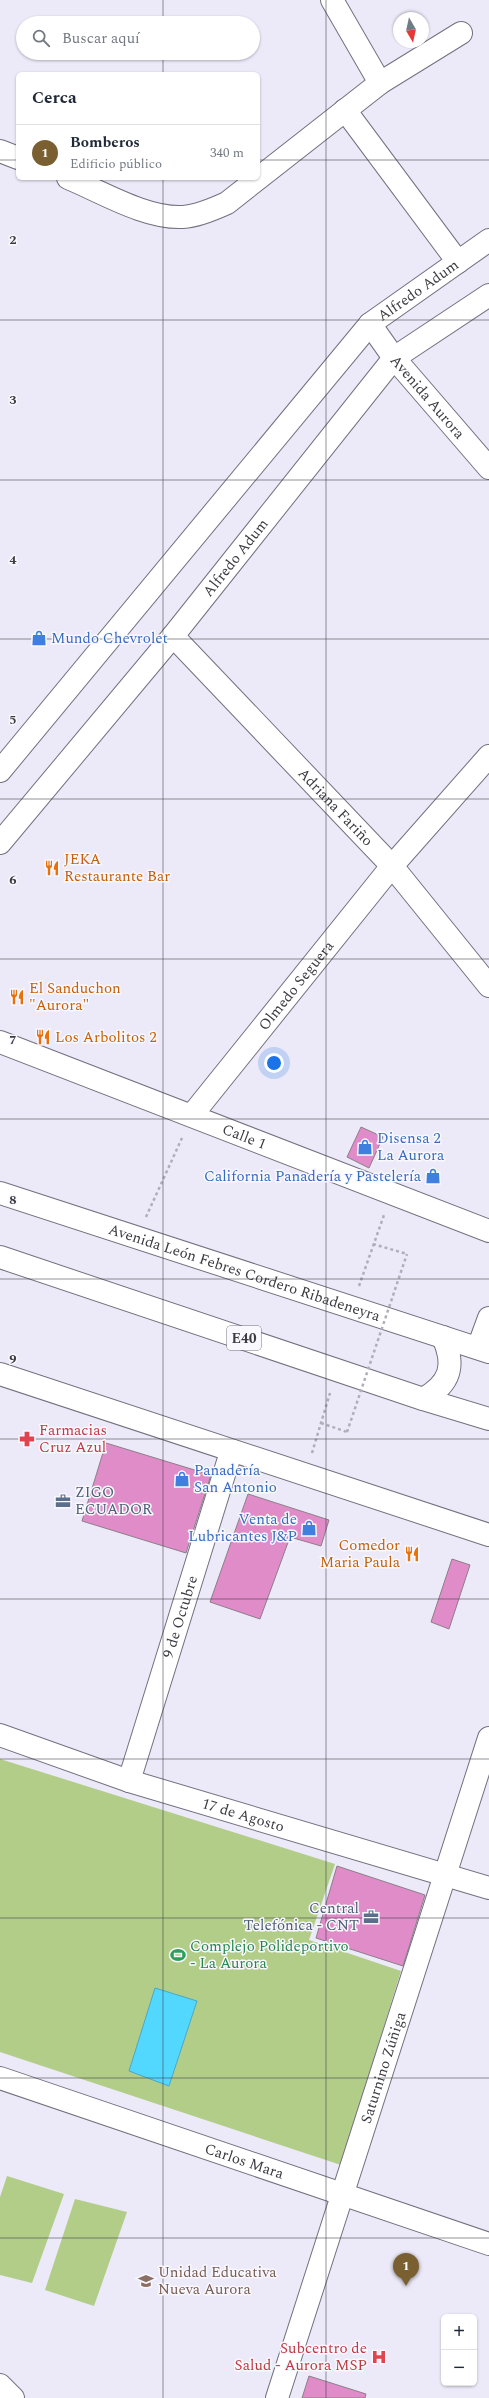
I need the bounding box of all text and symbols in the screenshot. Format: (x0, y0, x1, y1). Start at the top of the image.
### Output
north arrow (393, 12, 429, 48)
search box (16, 16, 260, 60)
icon: search (30, 27, 52, 49)
text: Buscar aquí (62, 27, 140, 50)
text: Cerca (32, 85, 77, 111)
text: Bomberos (70, 131, 140, 154)
text: 1 (41, 143, 49, 163)
text: 340 m (210, 143, 244, 163)
text: Edificio público (70, 154, 162, 174)
text: 2 (9, 230, 17, 250)
street label: Alfredo Adum (373, 254, 464, 327)
street label: Avenida Aurora (384, 350, 471, 445)
text: 3 (9, 390, 17, 410)
street label: Alfredo Adum (197, 514, 274, 602)
text: 4 (9, 550, 17, 570)
place label: Mundo Chevrolet (51, 627, 168, 650)
shop icon: Mundo Chevrolet (30, 629, 48, 647)
text: 5 (9, 710, 17, 730)
street label: Adriana Fariño (292, 763, 378, 852)
place label: JEKA Restaurante Bar (64, 848, 170, 888)
restaurant icon: JEKA Restaurante Bar (43, 859, 61, 877)
text: 6 (9, 870, 17, 890)
street label: Olmedo Seguera (253, 935, 340, 1036)
place label: El Sanduchon "Aurora" (29, 977, 121, 1017)
restaurant icon: El Sanduchon "Aurora" (8, 988, 26, 1006)
place label: Los Arbolitos 2 (55, 1026, 157, 1049)
restaurant icon: Los Arbolitos 2 (34, 1028, 52, 1046)
text: 7 (9, 1030, 17, 1050)
your location (264, 1053, 284, 1073)
street label: Calle 1 (219, 1118, 270, 1156)
place label: Disensa 2 La Aurora (377, 1127, 445, 1167)
shop icon: Disensa 2 La Aurora (356, 1138, 374, 1156)
place label: California Panadería y Pastelería (204, 1165, 422, 1188)
shop icon: California Panadería y Pastelería (424, 1167, 442, 1185)
text: 8 (9, 1190, 17, 1210)
street label: Avenida León Febres Cordero Ribadeneyra (105, 1218, 384, 1328)
road number: E40 (227, 1326, 261, 1350)
text: 9 (9, 1349, 17, 1369)
place label: Farmacias Cruz Azul (39, 1419, 107, 1459)
pharmacy icon: Farmacias Cruz Azul (18, 1430, 36, 1448)
place label: Panadería San Antonio (194, 1459, 277, 1499)
shop icon: Panadería San Antonio (173, 1470, 191, 1488)
place label: ZIGO ECUADOR (75, 1481, 152, 1521)
office icon: ZIGO ECUADOR (54, 1492, 72, 1510)
place label: Venta de Lubricantes J&P (188, 1508, 297, 1548)
shop icon: Venta de Lubricantes J&P (300, 1519, 318, 1537)
place label: Comedor Maria Paula (320, 1534, 401, 1574)
restaurant icon: Comedor Maria Paula (403, 1545, 421, 1563)
street label: 9 de Octubre (157, 1573, 204, 1661)
street label: 17 de Agosto (199, 1792, 287, 1839)
place label: Central Telefónica - CNT (243, 1897, 359, 1937)
office icon: Central Telefónica - CNT (362, 1908, 380, 1926)
place label: Complejo Polideportivo - La Aurora (190, 1935, 349, 1975)
sports icon: Complejo Polideportivo - La Aurora (169, 1946, 187, 1964)
street label: Saturnino Zúñiga (355, 2008, 413, 2127)
street label: Carlos Mara (202, 2137, 287, 2186)
pin: 1 (393, 2253, 419, 2286)
place label: Unidad Educativa Nueva Aurora (158, 2261, 277, 2301)
school or university icon: Unidad Educativa Nueva Aurora (137, 2272, 155, 2290)
map controls (441, 2314, 477, 2386)
button: + (441, 2314, 477, 2350)
place label: Subcentro de Salud - Aurora MSP (235, 2337, 367, 2377)
hospital icon: Subcentro de Salud - Aurora MSP (370, 2348, 388, 2366)
button: − (441, 2350, 477, 2386)

